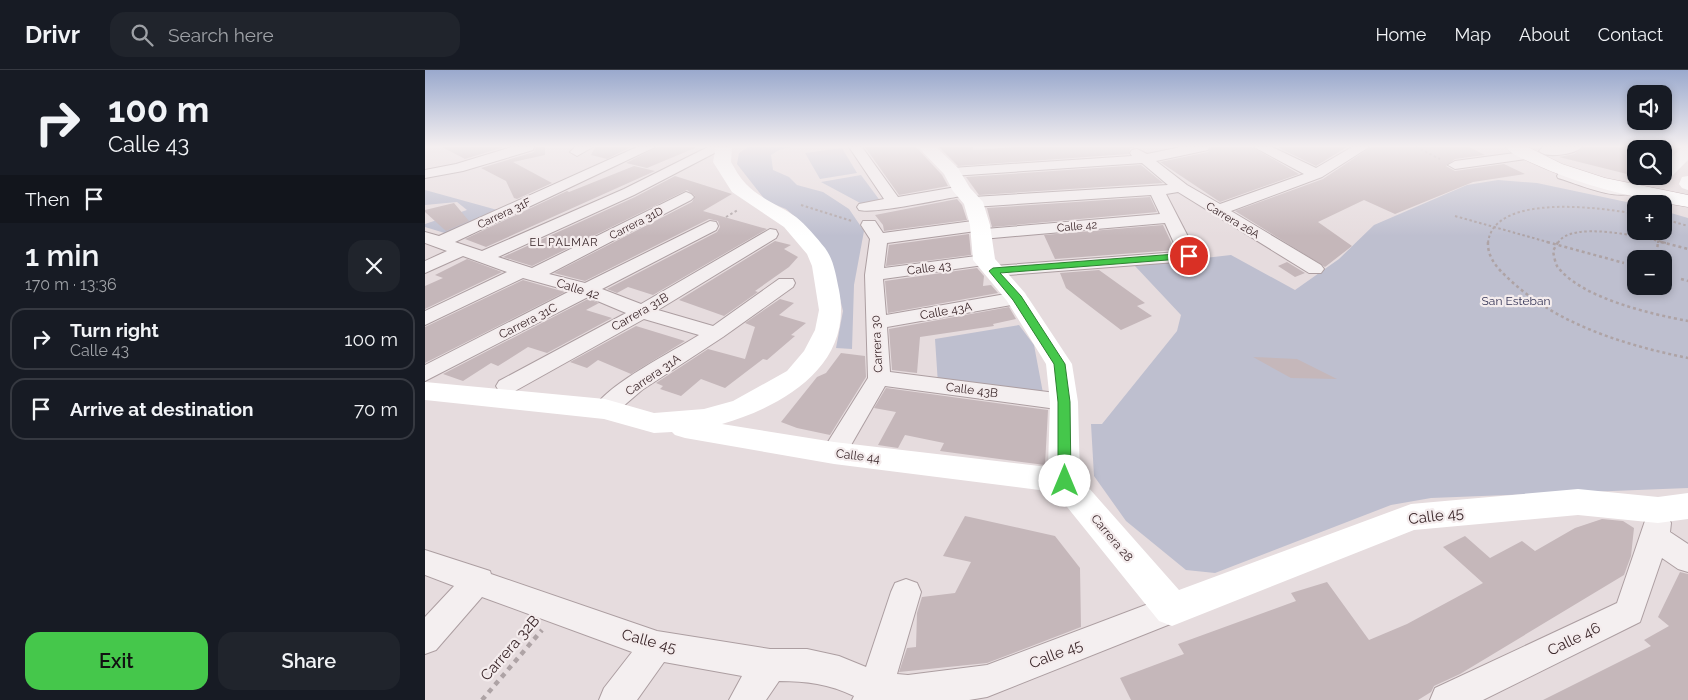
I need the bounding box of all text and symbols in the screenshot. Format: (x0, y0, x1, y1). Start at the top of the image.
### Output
search box (110, 12, 460, 57)
text: Drivr (25, 20, 80, 49)
icon: search (128, 21, 156, 49)
text: Search here (168, 24, 274, 46)
text: Home (1375, 24, 1426, 45)
text: Map (1454, 24, 1491, 45)
text: About (1519, 24, 1570, 45)
text: Contact (1598, 24, 1663, 45)
map controls (1627, 85, 1672, 295)
button: sound (1627, 85, 1672, 130)
text: 100 m (108, 89, 209, 130)
icon: right (25, 90, 90, 155)
text: Calle 43 (108, 131, 189, 157)
button: search (1627, 140, 1672, 185)
icon: arrive (80, 185, 108, 213)
text: Then (25, 188, 70, 210)
street label: Carrera 31F (476, 195, 533, 231)
button: + (1627, 195, 1672, 240)
street label: Carrera 26A (1204, 199, 1262, 242)
street label: Carrera 31D (607, 204, 665, 243)
street label: Calle 42 (1056, 218, 1098, 235)
pin (1168, 235, 1210, 277)
district label: EL PALMAR (529, 236, 599, 249)
text: 1 min (25, 238, 100, 273)
button: close (348, 240, 400, 292)
icon: arrive (1175, 242, 1203, 270)
button: − (1627, 250, 1672, 295)
street label: Calle 43 (906, 258, 952, 278)
text: 170 m · 13:36 (25, 275, 117, 294)
street label: Calle 42 (555, 276, 601, 302)
street label: Carrera 31B (609, 290, 671, 334)
park label: San Esteban (1482, 294, 1550, 308)
street label: Carrera 31C (496, 300, 560, 342)
street label: Calle 43A (919, 300, 973, 322)
street label: Carrera 30 (869, 315, 885, 373)
text: Turn right (70, 319, 159, 341)
icon: right (27, 325, 55, 353)
text: 100 m (344, 328, 398, 350)
text: Calle 43 (70, 341, 129, 360)
street label: Carrera 31A (623, 351, 683, 399)
street label: Calle 43B (945, 380, 999, 400)
icon: arrive (27, 395, 55, 423)
text: Arrive at destination (70, 398, 254, 420)
text: 70 m (354, 398, 398, 420)
street label: Calle 44 (835, 446, 881, 466)
position arrow (1038, 454, 1090, 506)
street label: Calle 45 (1407, 504, 1465, 528)
street label: Carrera 28 (1088, 512, 1136, 564)
street label: Carrera 32B (477, 612, 543, 684)
street label: Calle 46 (1545, 619, 1603, 659)
street label: Calle 45 (620, 625, 678, 657)
button: Exit (25, 632, 208, 690)
button: Share (218, 632, 400, 690)
street label: Calle 45 (1027, 636, 1085, 672)

